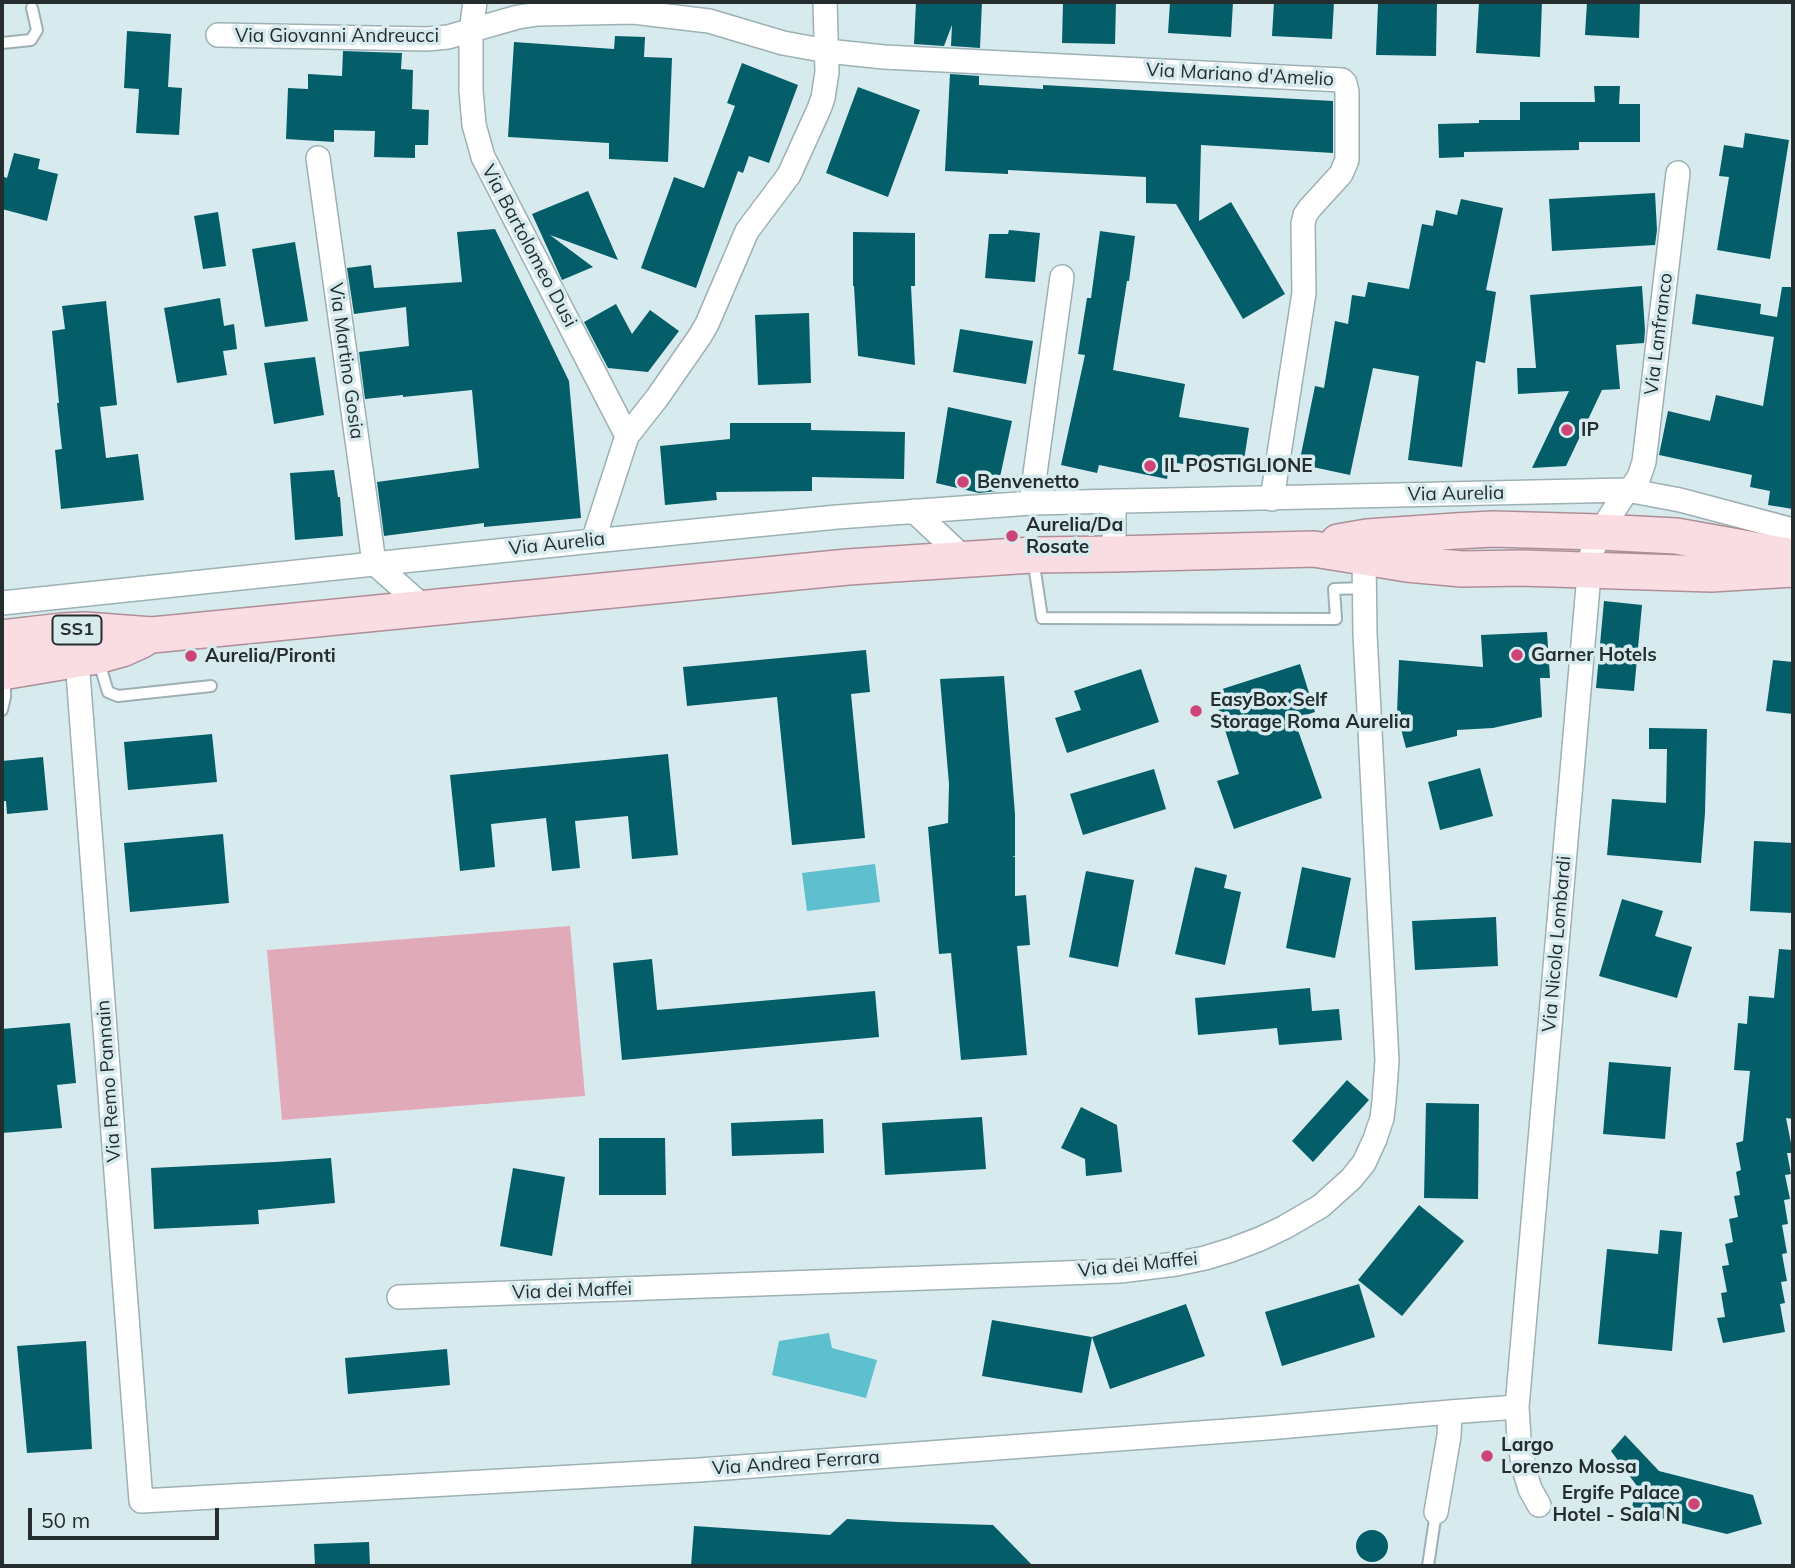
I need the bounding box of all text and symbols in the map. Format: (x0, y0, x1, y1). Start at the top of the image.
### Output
street label: Via Giovanni Andreucci (235, 25, 439, 47)
street label: Via Mariano d'Amelio (1145, 59, 1335, 91)
street label: Via Bartolomeo Dusi (477, 161, 581, 331)
street label: Via Lanfranco (1640, 272, 1678, 396)
street label: Via Martino Gosia (324, 281, 368, 441)
place label: IP (1581, 419, 1599, 441)
marker: IP (1559, 422, 1575, 438)
place label: IL POSTIGLIONE (1164, 455, 1313, 477)
marker: IL POSTIGLIONE (1142, 458, 1158, 474)
place label: Benvenetto (977, 471, 1079, 493)
marker: Benvenetto (955, 474, 971, 490)
street label: Via Aurelia (1407, 482, 1505, 506)
place label: Aurelia/Da Rosate (1026, 514, 1123, 558)
street label: Via Aurelia (508, 528, 606, 560)
marker: Aurelia/Da Rosate (1004, 528, 1020, 544)
road number: SS1 (52, 616, 102, 644)
place label: Garner Hotels (1531, 644, 1657, 666)
place label: Aurelia/Pironti (205, 645, 336, 667)
marker: Garner Hotels (1509, 647, 1525, 663)
marker: Aurelia/Pironti (183, 648, 199, 664)
place label: EasyBox Self Storage Roma Aurelia (1210, 689, 1411, 733)
marker: EasyBox Self Storage Roma Aurelia (1188, 703, 1204, 719)
street label: Via Nicola Lombardi (1538, 855, 1576, 1033)
street label: Via Remo Pannain (92, 999, 126, 1163)
street label: Via dei Maffei (1077, 1247, 1199, 1283)
street label: Via dei Maffei (512, 1278, 632, 1304)
place label: Largo Lorenzo Mossa (1501, 1434, 1637, 1478)
street label: Via Andrea Ferrara (711, 1446, 881, 1480)
marker: Largo Lorenzo Mossa (1479, 1448, 1495, 1464)
place label: Ergife Palace Hotel - Sala N (1553, 1482, 1680, 1526)
scale bar (32, 1494, 222, 1538)
marker: Ergife Palace Hotel - Sala N (1686, 1496, 1702, 1512)
text: 50 m (41, 1507, 90, 1533)

